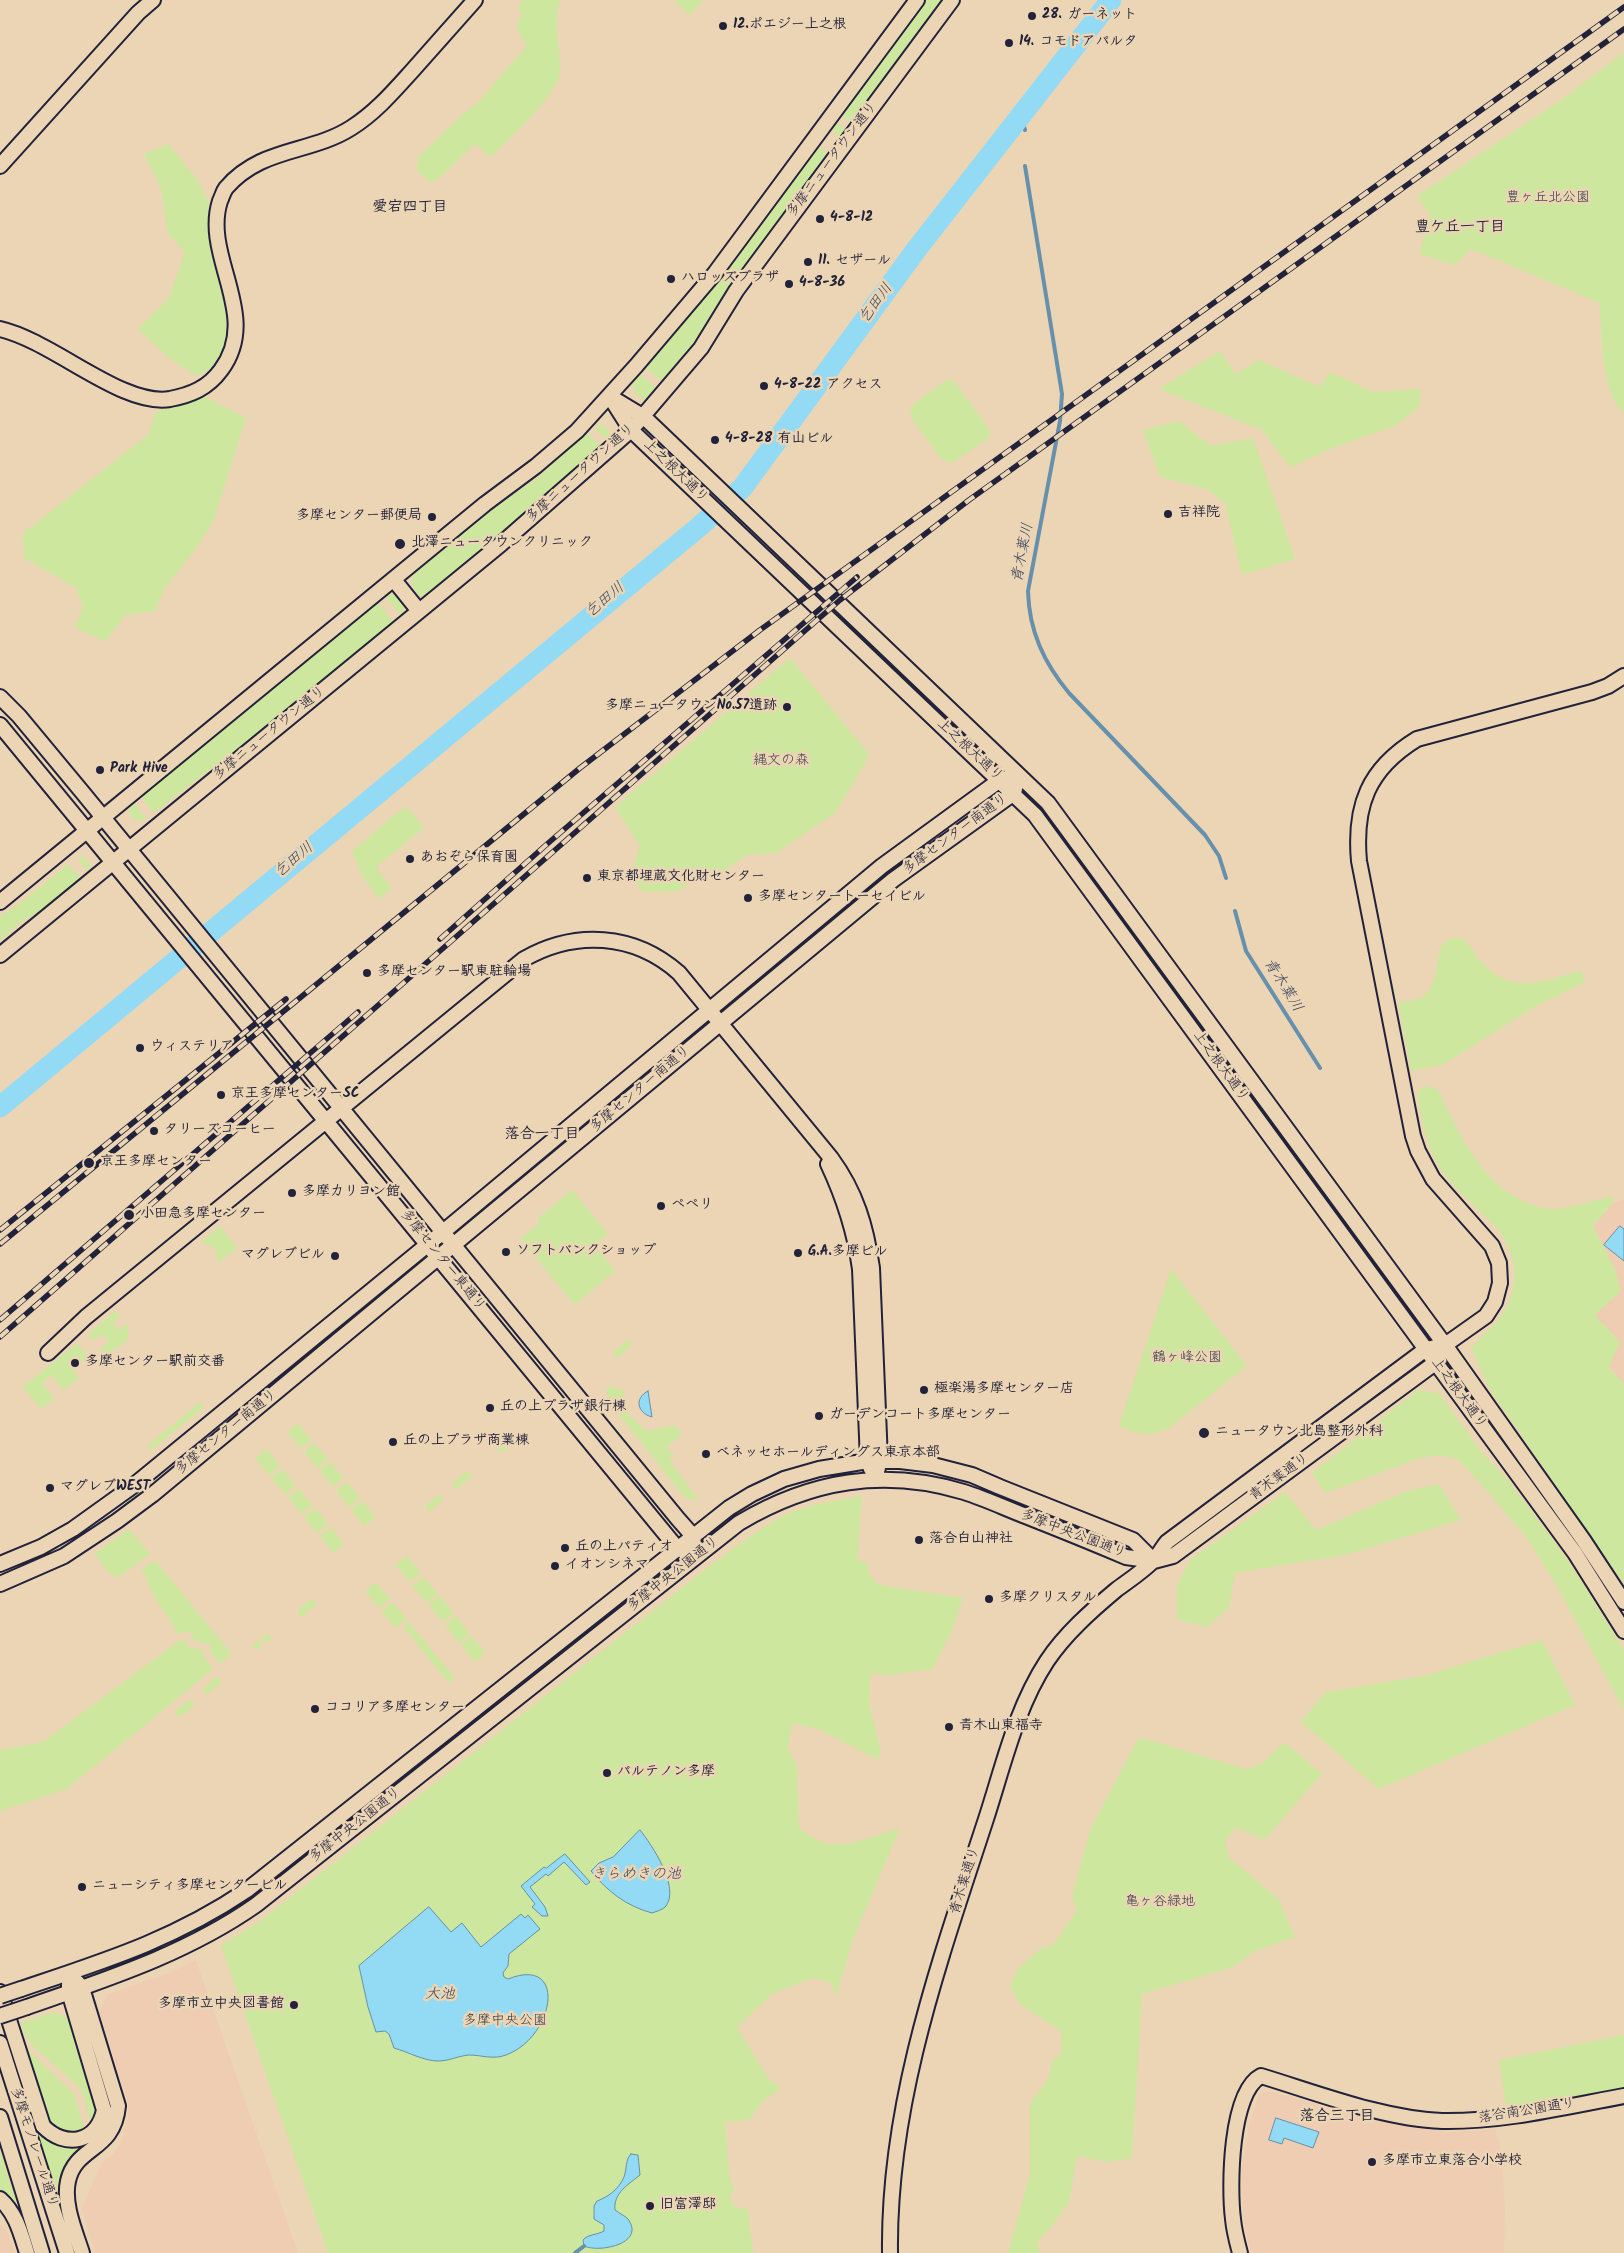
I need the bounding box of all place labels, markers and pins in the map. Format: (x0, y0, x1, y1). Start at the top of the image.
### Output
place label: 28. ガーネット (1042, 8, 1137, 24)
marker: 28. ガーネット (1026, 10, 1038, 22)
place label: 12.ポエジー上之根 (733, 18, 847, 34)
marker: 12.ポエジー上之根 (717, 20, 729, 32)
place label: 14. コモドアパルタ (1019, 35, 1138, 51)
marker: 14. コモドアパルタ (1003, 37, 1015, 49)
place label: 4-8-12 (830, 211, 873, 227)
marker: 4-8-12 (814, 213, 826, 225)
place label: 11. セザール (818, 254, 891, 270)
marker: 11. セザール (802, 256, 814, 268)
place label: ハロッズプラザ (681, 271, 779, 287)
marker: ハロッズプラザ (665, 273, 677, 285)
place label: 4-8-36 (799, 276, 845, 292)
marker: 4-8-36 (783, 278, 795, 290)
place label: 4-8-22 アクセス (774, 378, 882, 394)
marker: 4-8-22 アクセス (758, 380, 770, 392)
place label: 4-8-28 有山ビル (725, 432, 834, 448)
marker: 4-8-28 有山ビル (709, 434, 721, 446)
place label: 吉祥院 (1178, 506, 1220, 522)
marker: 吉祥院 (1162, 508, 1174, 520)
place label: 多摩センター郵便局 (296, 509, 422, 525)
marker: 多摩センター郵便局 (426, 511, 438, 523)
place label: 北澤ニュータウンクリニック (411, 536, 593, 552)
marker: 北澤ニュータウンクリニック (393, 537, 407, 551)
place label: 多摩ニュータウンNo.57遺跡 (605, 699, 777, 715)
marker: 多摩ニュータウンNo.57遺跡 (781, 701, 793, 713)
place label: Park Hive (110, 762, 168, 778)
marker: Park Hive (94, 764, 106, 776)
place label: あおぞら保育園 (420, 851, 518, 867)
marker: あおぞら保育園 (404, 853, 416, 865)
place label: 東京都埋蔵文化財センター (597, 870, 765, 886)
marker: 東京都埋蔵文化財センター (581, 872, 593, 884)
place label: 多摩センタートーセイビル (758, 890, 926, 906)
marker: 多摩センタートーセイビル (742, 892, 754, 904)
place label: 多摩センター駅東駐輪場 (377, 965, 531, 981)
marker: 多摩センター駅東駐輪場 (361, 967, 373, 979)
place label: ウィステリア (150, 1040, 234, 1056)
marker: ウィステリア (134, 1042, 146, 1054)
place label: 京王多摩センターSC (231, 1087, 359, 1103)
marker: 京王多摩センターSC (215, 1089, 227, 1101)
place label: タリーズコーヒー (164, 1123, 276, 1139)
marker: タリーズコーヒー (148, 1125, 160, 1137)
place label: 京王多摩センター (100, 1155, 212, 1171)
marker: 京王多摩センター (82, 1156, 96, 1170)
place label: 多摩カリヨン館 (302, 1185, 400, 1201)
marker: 多摩カリヨン館 (286, 1187, 298, 1199)
place label: ペペリ (671, 1198, 713, 1214)
marker: ペペリ (655, 1200, 667, 1212)
place label: 小田急多摩センター (140, 1207, 266, 1223)
marker: 小田急多摩センター (122, 1208, 136, 1222)
place label: ソフトバンクショップ (516, 1244, 656, 1260)
place label: G.A.多摩ビル (808, 1245, 888, 1261)
marker: ソフトバンクショップ (500, 1246, 512, 1258)
marker: G.A.多摩ビル (792, 1247, 804, 1259)
place label: マグレブビル (241, 1248, 325, 1264)
marker: マグレブビル (329, 1250, 341, 1262)
place label: 多摩センター駅前交番 (85, 1355, 225, 1371)
marker: 多摩センター駅前交番 (69, 1357, 81, 1369)
place label: 極楽湯多摩センター店 (934, 1382, 1074, 1398)
marker: 極楽湯多摩センター店 (918, 1384, 930, 1396)
place label: 丘の上プラザ銀行棟 (500, 1400, 626, 1416)
marker: 丘の上プラザ銀行棟 (484, 1402, 496, 1414)
place label: ガーデンコート多摩センター (829, 1408, 1011, 1424)
marker: ガーデンコート多摩センター (813, 1410, 825, 1422)
place label: ニュータウン北島整形外科 (1215, 1425, 1383, 1441)
marker: ニュータウン北島整形外科 (1197, 1426, 1211, 1440)
place label: 丘の上プラザ商業棟 (403, 1434, 529, 1450)
marker: 丘の上プラザ商業棟 (387, 1436, 399, 1448)
place label: ベネッセホールディングス東京本部 (716, 1446, 940, 1462)
marker: ベネッセホールディングス東京本部 (700, 1448, 712, 1460)
place label: マグレブWEST (60, 1480, 150, 1496)
marker: マグレブWEST (44, 1482, 56, 1494)
place label: 落合白山神社 (929, 1532, 1013, 1548)
marker: 落合白山神社 (913, 1534, 925, 1546)
place label: 丘の上パティオ (575, 1540, 673, 1556)
marker: 丘の上パティオ (559, 1542, 571, 1554)
place label: イオンシネマ (565, 1558, 649, 1574)
marker: イオンシネマ (549, 1560, 561, 1572)
place label: 多摩クリスタル (999, 1591, 1097, 1607)
marker: 多摩クリスタル (983, 1593, 995, 1605)
place label: ココリア多摩センター (325, 1701, 465, 1717)
marker: ココリア多摩センター (309, 1703, 321, 1715)
place label: 青木山東福寺 (959, 1719, 1043, 1735)
marker: 青木山東福寺 (943, 1721, 955, 1733)
place label: パルテノン多摩 (617, 1765, 715, 1781)
marker: パルテノン多摩 (601, 1767, 613, 1779)
place label: ニューシティ多摩センタービル (92, 1879, 288, 1895)
marker: ニューシティ多摩センタービル (76, 1881, 88, 1893)
place label: 多摩市立中央図書館 (158, 1997, 284, 2013)
marker: 多摩市立中央図書館 (288, 1999, 300, 2011)
place label: 多摩市立東落合小学校 (1382, 2154, 1522, 2170)
marker: 多摩市立東落合小学校 (1366, 2156, 1378, 2168)
place label: 旧富澤邸 (660, 2198, 716, 2214)
marker: 旧富澤邸 (644, 2200, 656, 2212)

